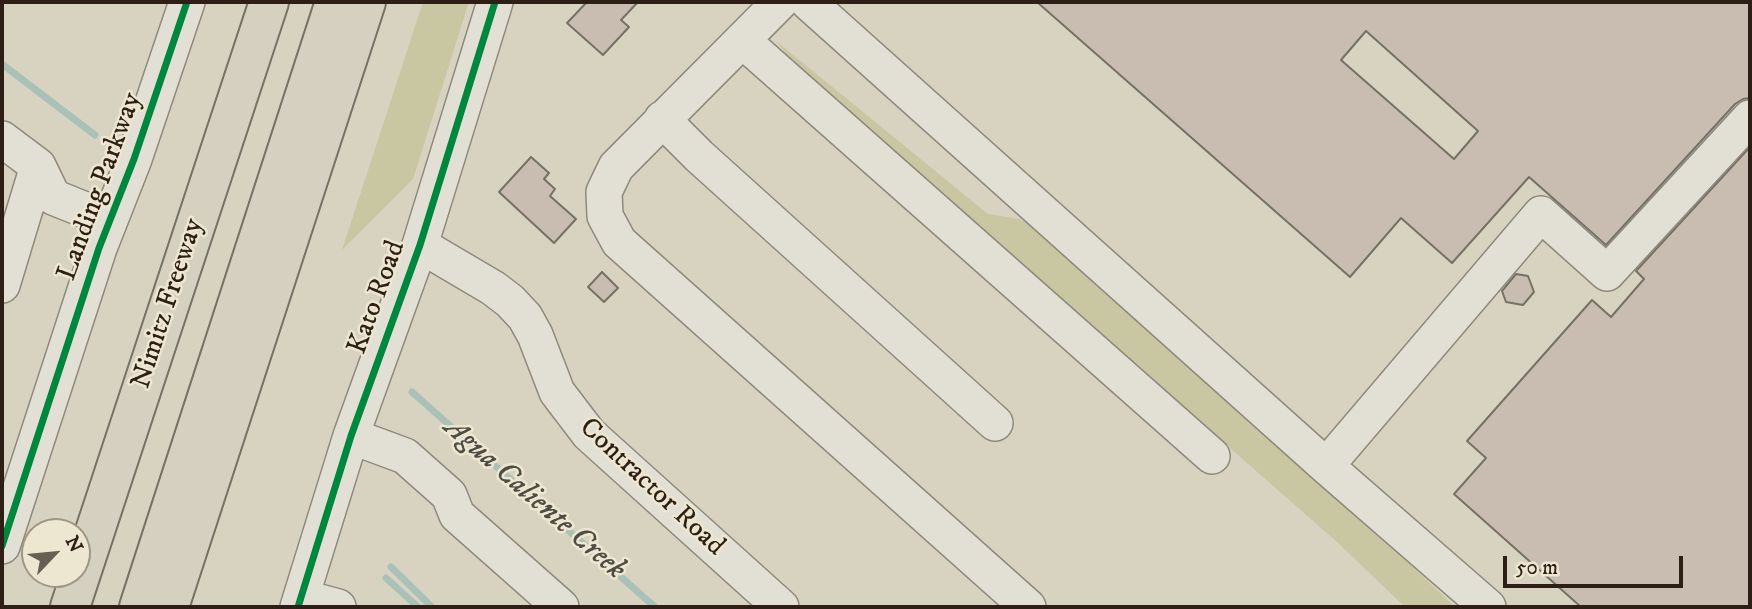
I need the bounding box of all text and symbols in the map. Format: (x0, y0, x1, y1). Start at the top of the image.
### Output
street label: Landing Parkway (51, 89, 151, 285)
street label: Nimitz Freeway (126, 215, 212, 393)
street label: Kato Road (342, 237, 414, 359)
water label: Agua Caliente Creek (436, 411, 632, 589)
street label: Contractor Road (571, 412, 731, 564)
north arrow (21, 518, 91, 588)
text: N (60, 532, 87, 557)
scale bar (1507, 542, 1687, 586)
text: 50 m (1516, 555, 1558, 581)

